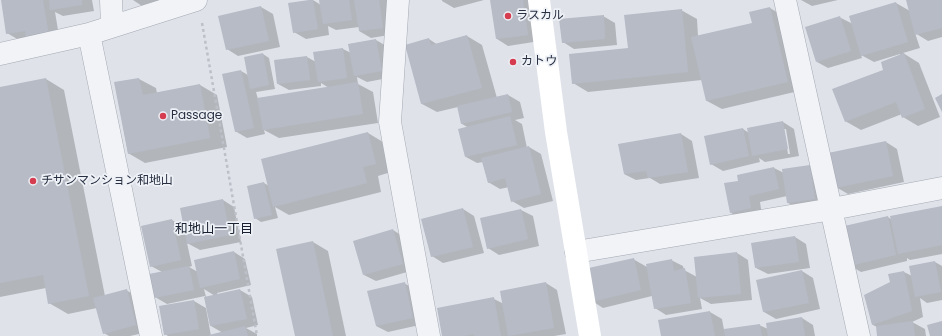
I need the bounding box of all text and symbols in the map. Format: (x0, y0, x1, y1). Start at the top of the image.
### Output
place label: ラスカル (516, 9, 564, 23)
marker: ラスカル (503, 11, 513, 21)
place label: カトウ (521, 55, 557, 69)
marker: カトウ (508, 57, 518, 67)
place label: Passage (171, 109, 222, 123)
marker: Passage (158, 111, 168, 121)
place label: チサンマンション和地山 (41, 174, 173, 188)
marker: チサンマンション和地山 (28, 176, 38, 186)
district label: 和地山一丁目 (175, 222, 253, 238)

